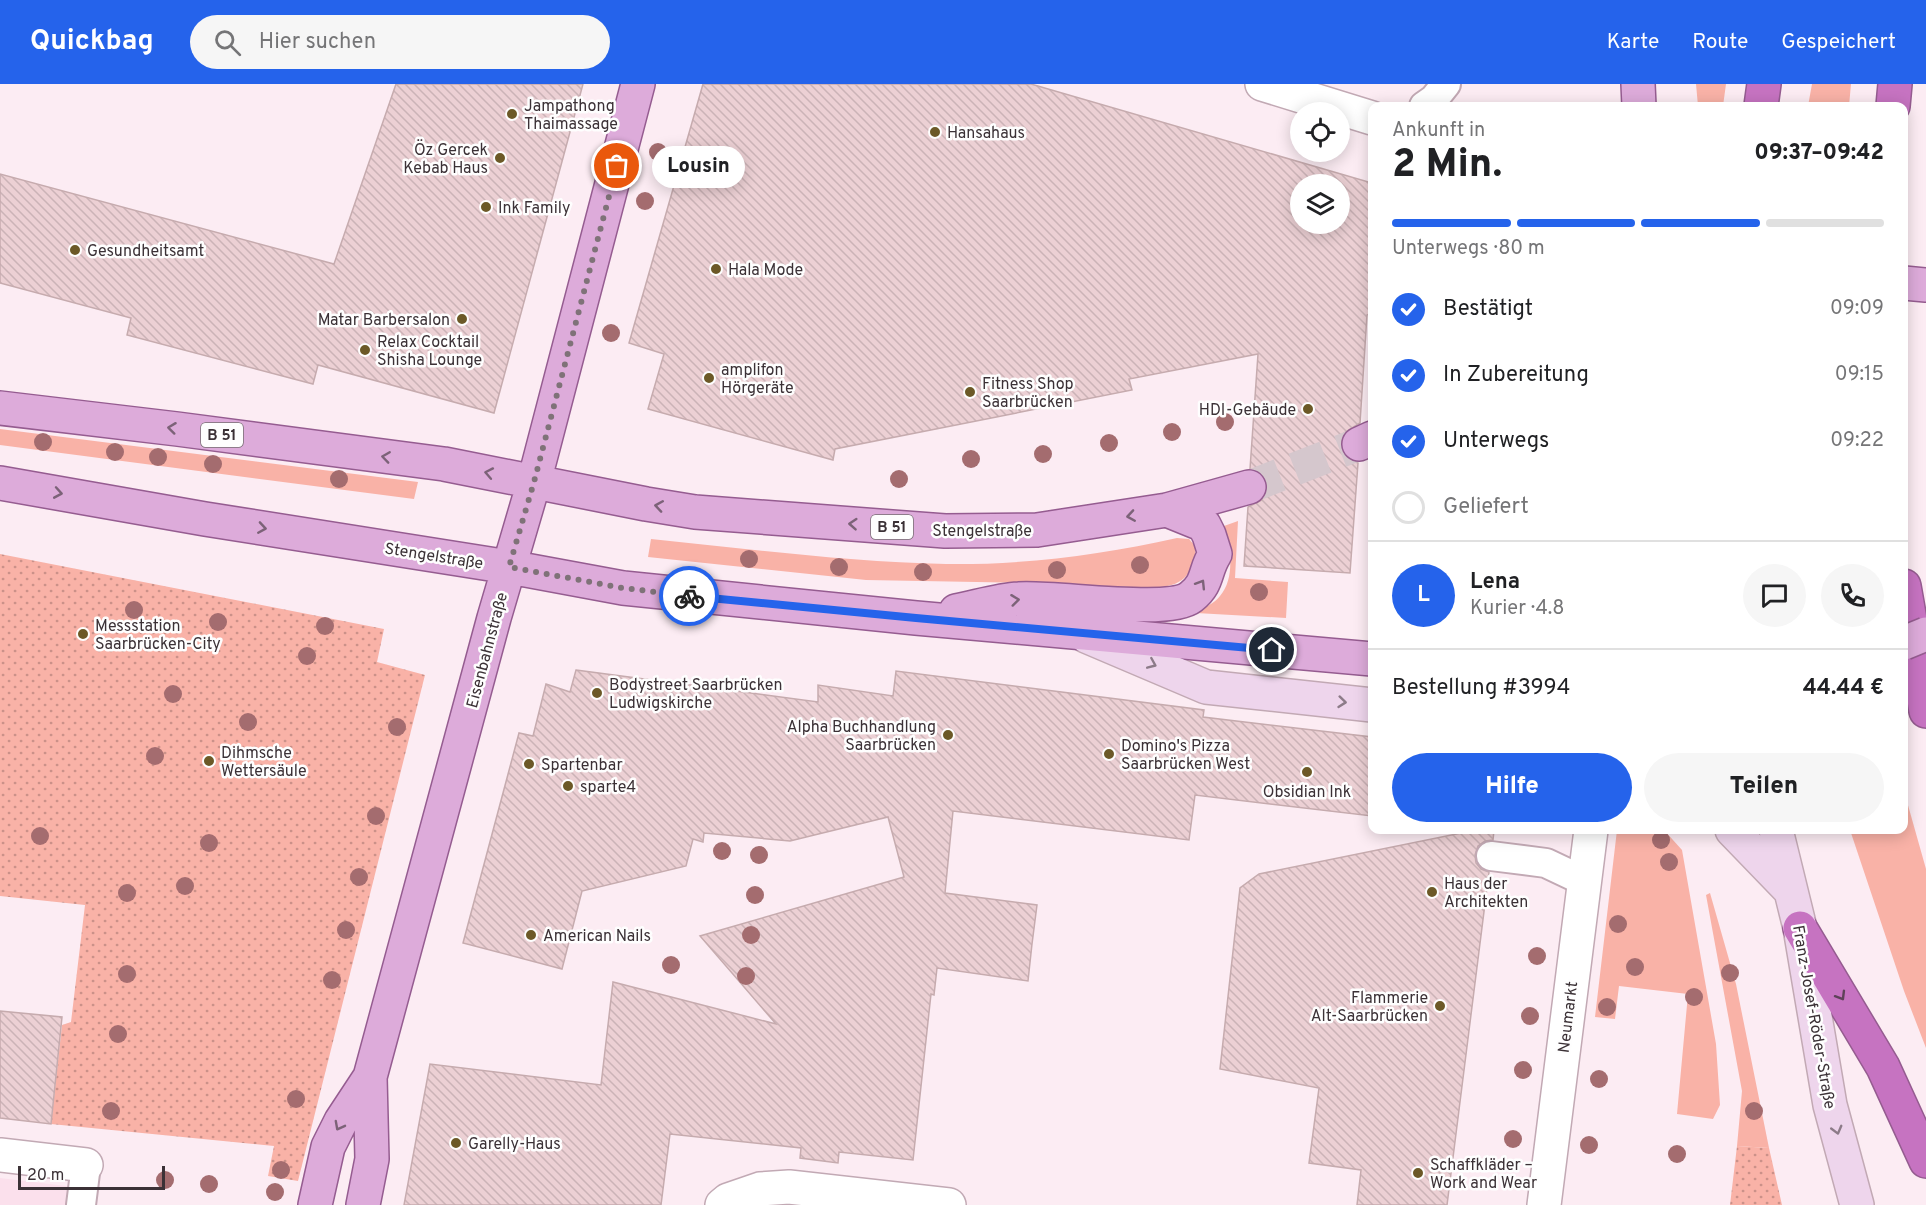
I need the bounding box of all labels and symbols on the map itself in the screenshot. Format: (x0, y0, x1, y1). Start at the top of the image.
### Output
place label: Jampathong Thaimassage (524, 97, 618, 135)
marker: Jampathong Thaimassage (505, 107, 519, 121)
place label: Hansahaus (947, 124, 1025, 144)
marker: Hansahaus (928, 125, 942, 139)
place label: Öz Gercek Kebab Haus (403, 139, 488, 179)
pin (591, 140, 642, 191)
callout: Lousin (653, 145, 746, 187)
marker: Öz Gercek Kebab Haus (493, 151, 507, 165)
place label: Ink Family (498, 199, 570, 219)
marker: Ink Family (479, 200, 493, 214)
place label: Gesundheitsamt (87, 242, 204, 262)
marker: Gesundheitsamt (68, 243, 82, 257)
place label: Hala Mode (728, 261, 803, 281)
marker: Hala Mode (709, 262, 723, 276)
place label: Matar Barbersalon (318, 311, 450, 331)
marker: Matar Barbersalon (455, 312, 469, 326)
place label: Relax Cocktail Shisha Lounge (377, 333, 482, 371)
marker: Relax Cocktail Shisha Lounge (358, 343, 372, 357)
place label: amplifon Hörgeräte (721, 361, 794, 399)
marker: amplifon Hörgeräte (702, 371, 716, 385)
place label: Fitness Shop Saarbrücken (982, 375, 1074, 413)
marker: Fitness Shop Saarbrücken (963, 385, 977, 399)
place label: HDI-Gebäude (1199, 401, 1296, 421)
marker: HDI-Gebäude (1301, 402, 1315, 416)
one-way arrow (167, 422, 177, 435)
road number: B 51 (201, 423, 243, 447)
one-way arrow (381, 451, 391, 463)
one-way arrow (484, 467, 494, 480)
one-way arrow (52, 486, 62, 499)
one-way arrow (655, 501, 664, 513)
one-way arrow (1126, 509, 1136, 521)
road number: B 51 (871, 515, 913, 539)
one-way arrow (849, 518, 858, 531)
one-way arrow (258, 522, 267, 534)
street label: Stengelstraße (932, 522, 1032, 542)
street label: Stengelstraße (383, 539, 484, 575)
courier (659, 566, 719, 626)
one-way arrow (1194, 580, 1205, 590)
street label: Eisenbahnstraße (463, 590, 513, 711)
one-way arrow (1010, 595, 1020, 607)
place label: Messstation Saarbrücken-City (95, 617, 221, 655)
pin (1246, 624, 1297, 675)
marker: Messstation Saarbrücken-City (76, 627, 90, 641)
one-way arrow (1146, 657, 1157, 669)
place label: Bodystreet Saarbrücken Ludwigskirche (609, 676, 782, 714)
marker: Bodystreet Saarbrücken Ludwigskirche (590, 686, 604, 700)
one-way arrow (1337, 695, 1346, 708)
place label: Alpha Buchhandlung Saarbrücken (787, 718, 936, 756)
marker: Alpha Buchhandlung Saarbrücken (941, 728, 955, 742)
place label: Domino's Pizza Saarbrücken West (1121, 737, 1250, 775)
place label: Dihmsche Wettersäule (221, 744, 307, 782)
marker: Domino's Pizza Saarbrücken West (1102, 747, 1116, 761)
marker: Dihmsche Wettersäule (202, 754, 216, 768)
place label: Spartenbar (541, 756, 623, 776)
marker: Spartenbar (522, 757, 536, 771)
marker: Obsidian Ink (1300, 765, 1314, 779)
place label: sparte4 (580, 778, 636, 798)
marker: sparte4 (561, 779, 575, 793)
place label: Obsidian Ink (1263, 783, 1351, 803)
place label: Haus der Architekten (1444, 875, 1528, 913)
marker: Haus der Architekten (1425, 885, 1439, 899)
street label: Franz-Josef-Röder-Straße (1787, 924, 1839, 1111)
place label: American Nails (543, 927, 651, 947)
marker: American Nails (524, 928, 538, 942)
street label: Neumarkt (1555, 980, 1583, 1054)
place label: Flammerie Alt-Saarbrücken (1311, 989, 1428, 1027)
one-way arrow (1833, 990, 1845, 1000)
marker: Flammerie Alt-Saarbrücken (1433, 999, 1447, 1013)
one-way arrow (335, 1120, 346, 1130)
one-way arrow (1829, 1125, 1842, 1135)
place label: Garelly-Haus (468, 1135, 561, 1155)
marker: Garelly-Haus (449, 1136, 463, 1150)
place label: Schaffkläder – Work and Wear (1430, 1156, 1537, 1194)
scale bar (18, 1163, 165, 1190)
marker: Schaffkläder – Work and Wear (1411, 1166, 1425, 1180)

